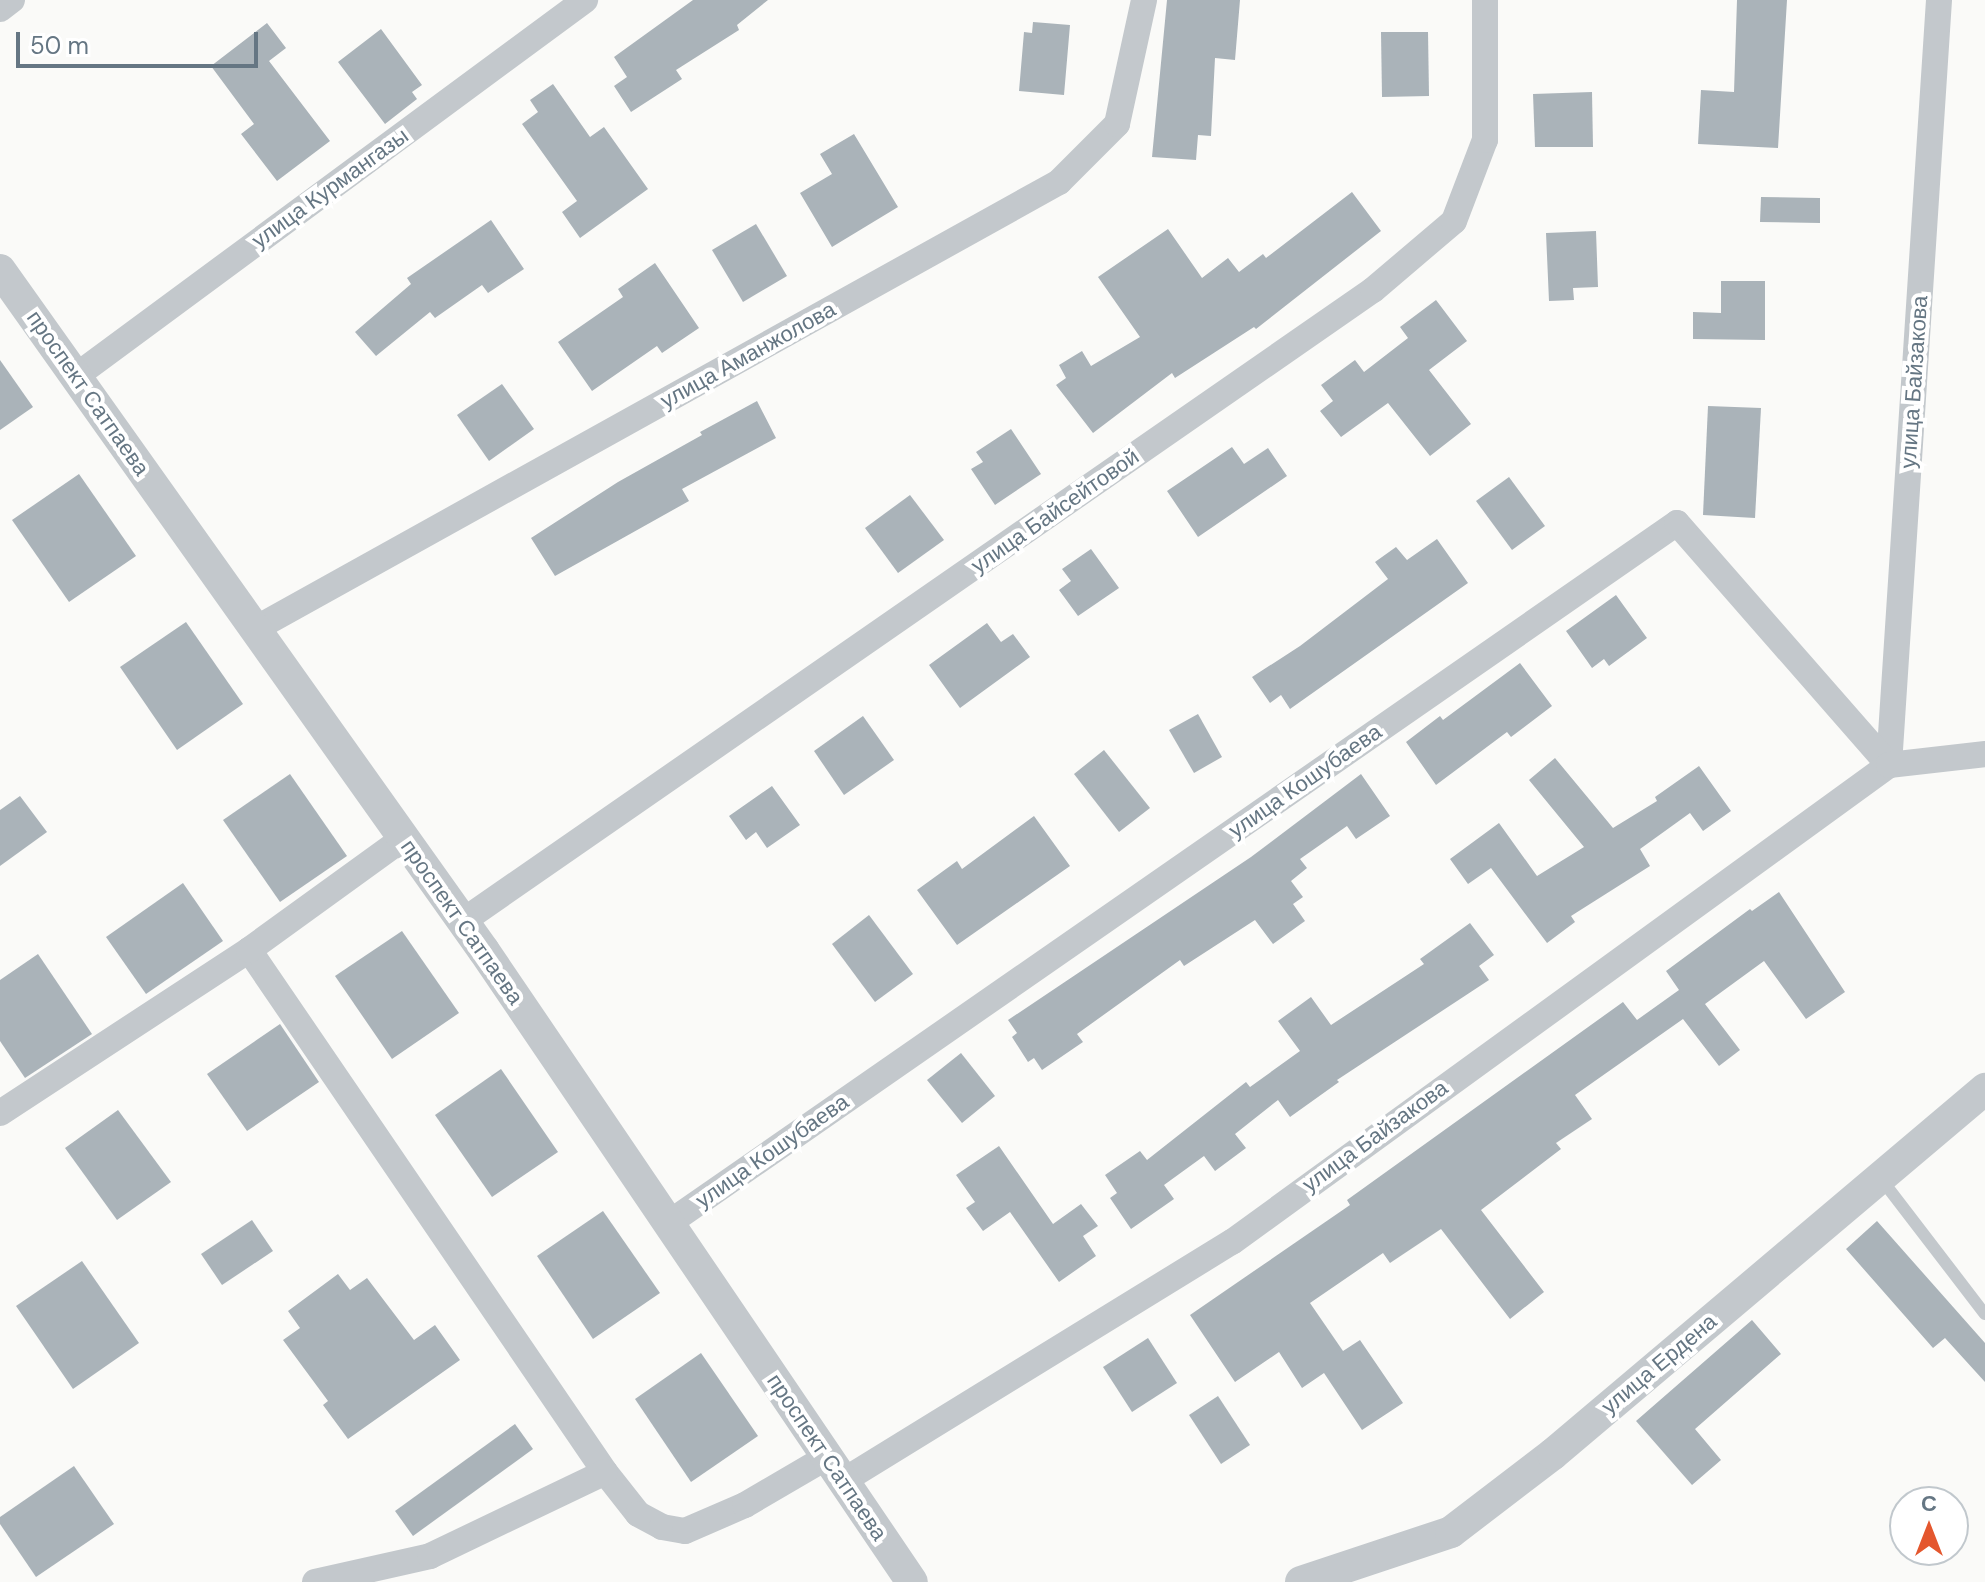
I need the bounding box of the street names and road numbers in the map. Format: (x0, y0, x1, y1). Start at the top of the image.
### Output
street label: улица Курмангазы (247, 122, 413, 254)
street label: улица Байзакова (1895, 295, 1933, 469)
street label: улица Аманжолова (656, 296, 840, 414)
street label: проспект Сатпаева (21, 305, 155, 481)
street label: улица Байсейтовой (966, 443, 1144, 579)
street label: улица Кошубаева (1223, 718, 1387, 844)
street label: проспект Сатпаева (395, 834, 529, 1010)
street label: улица Байзакова (1297, 1074, 1453, 1198)
street label: улица Кошубаева (690, 1088, 854, 1214)
street label: улица Ердена (1596, 1308, 1722, 1420)
street label: проспект Сатпаева (761, 1369, 893, 1545)

